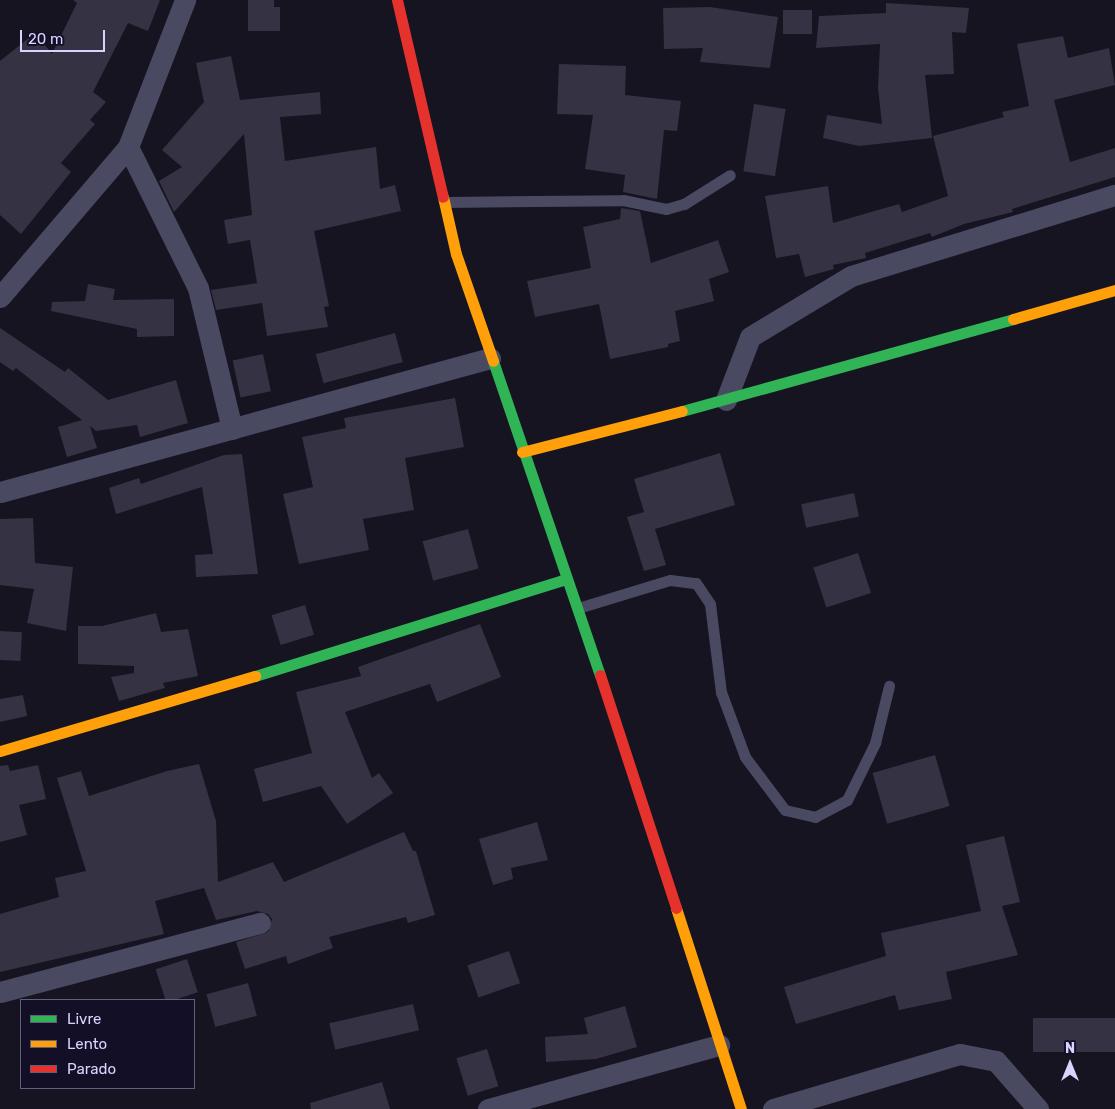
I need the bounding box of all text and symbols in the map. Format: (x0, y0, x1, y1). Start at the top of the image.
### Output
scale bar (22, 20, 108, 52)
text: 20 m (28, 30, 63, 48)
legend (20, 999, 195, 1089)
text: Livre (67, 1010, 101, 1028)
text: Lento (67, 1035, 107, 1053)
north arrow (1045, 1039, 1095, 1089)
text: N (1065, 1040, 1075, 1057)
text: Parado (67, 1060, 116, 1078)

